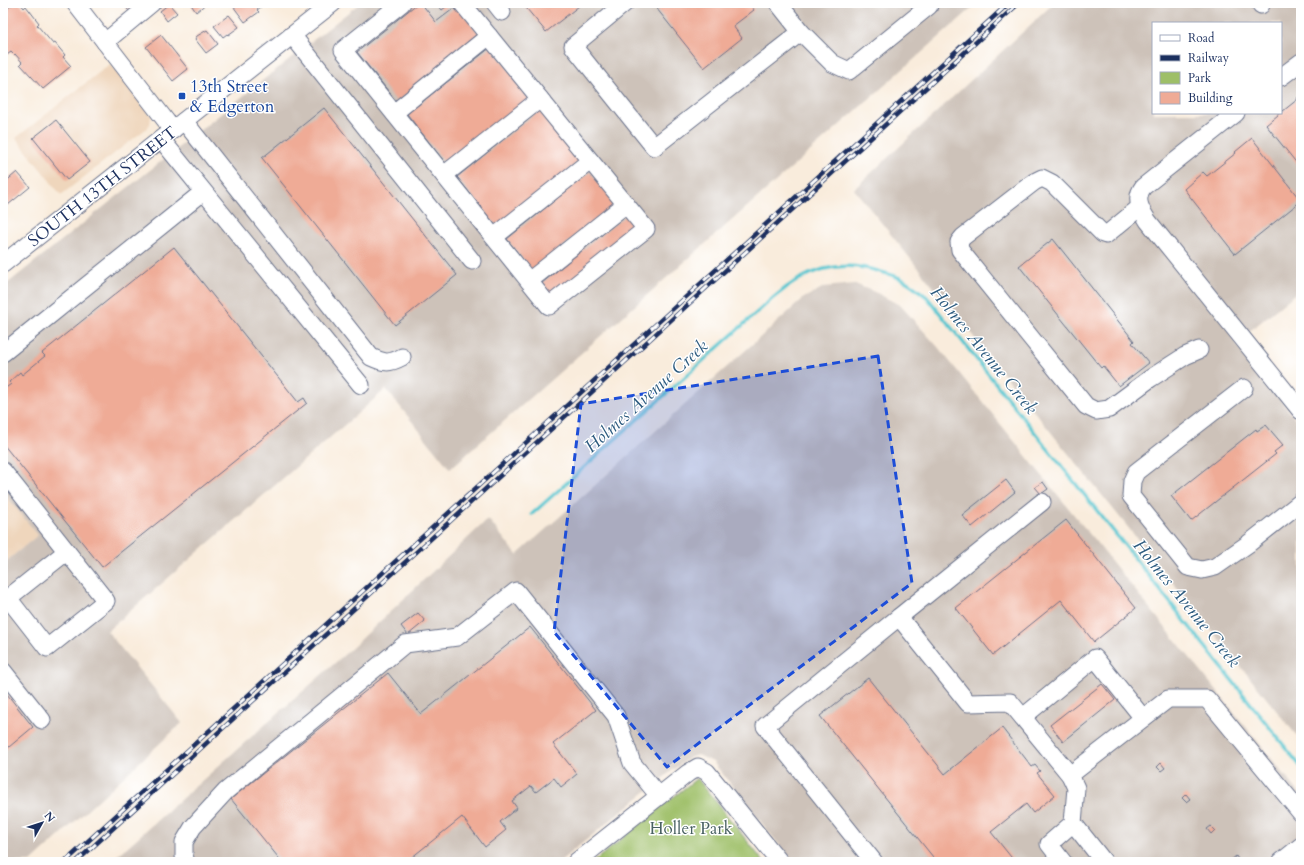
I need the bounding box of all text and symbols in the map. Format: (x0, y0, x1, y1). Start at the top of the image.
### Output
legend (1152, 22, 1282, 114)
text: Road (1188, 30, 1215, 46)
text: Railway (1188, 50, 1230, 66)
text: Park (1188, 70, 1212, 86)
place label: 13th Street & Edgerton (190, 75, 275, 118)
text: Building (1188, 90, 1233, 106)
marker: 13th Street & Edgerton (177, 91, 187, 101)
street label: SOUTH 13TH STREET (23, 121, 182, 252)
water label: Holmes Avenue Creek (924, 281, 1043, 420)
water label: Holmes Avenue Creek (579, 334, 714, 459)
water label: Holmes Avenue Creek (1127, 534, 1246, 673)
north arrow (22, 803, 62, 843)
text: N (41, 809, 59, 826)
park label: Holler Park (649, 817, 734, 840)

